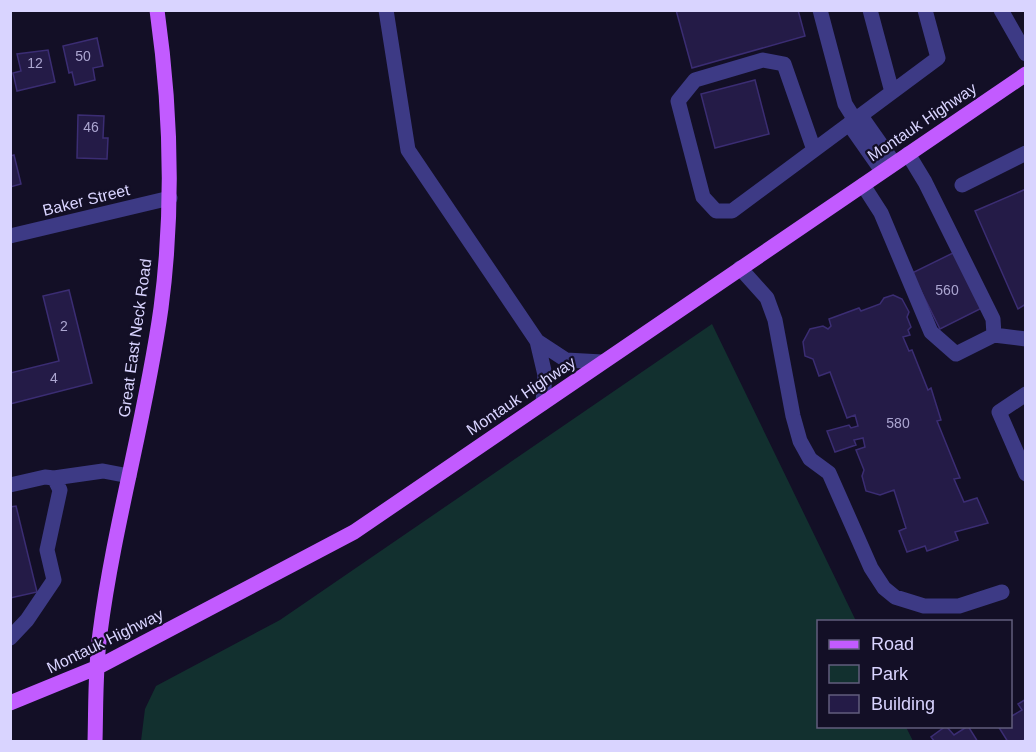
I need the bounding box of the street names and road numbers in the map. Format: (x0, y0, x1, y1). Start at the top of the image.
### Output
street label: Montauk Highway (865, 79, 979, 165)
street label: Baker Street (41, 181, 132, 219)
street label: Great East Neck Road (115, 258, 155, 418)
street label: Montauk Highway (464, 353, 578, 439)
street label: Montauk Highway (44, 605, 166, 677)

